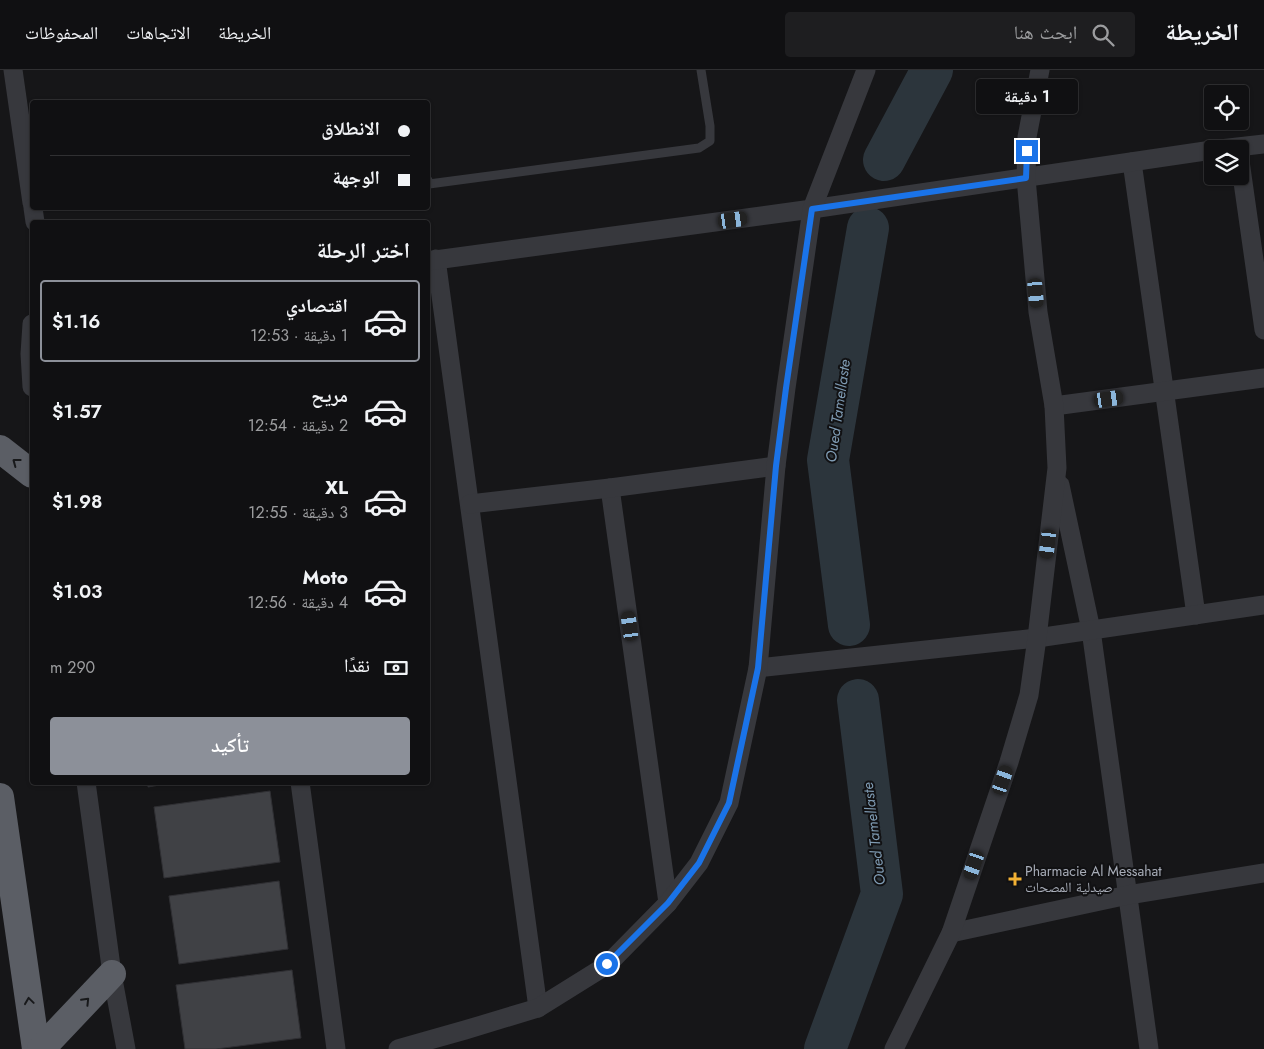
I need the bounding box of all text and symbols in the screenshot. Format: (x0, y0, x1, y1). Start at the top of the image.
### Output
search box (785, 12, 1135, 57)
text: الخريطة (1165, 14, 1239, 49)
text: ابحث هنا (1014, 19, 1077, 46)
text: المحفوظات (25, 20, 98, 46)
text: الاتجاهات (126, 20, 190, 46)
text: الخريطة (218, 20, 271, 46)
icon: search (1089, 21, 1117, 49)
callout: 1 دقيقة (976, 78, 1078, 114)
text: 1 دقيقة (1004, 85, 1050, 108)
map controls (1204, 85, 1249, 185)
button: locate (1204, 85, 1249, 130)
text: الانطلاق (321, 115, 380, 142)
route end (1016, 140, 1038, 162)
button: layers (1204, 140, 1249, 185)
text: الوجهة (332, 164, 380, 191)
car (717, 210, 748, 230)
text: اختر الرحلة (317, 234, 410, 266)
car (1027, 277, 1044, 309)
text: اقتصادي (286, 292, 348, 319)
icon: car (363, 299, 408, 344)
text: $1.16 (52, 308, 100, 335)
text: 1 دقيقة · 12:53 (250, 324, 348, 347)
water label: Oued Tamellaste (820, 358, 856, 464)
text: مريح (311, 382, 348, 409)
icon: car (363, 389, 408, 434)
car (1093, 389, 1124, 409)
text: $1.57 (52, 398, 102, 425)
text: 2 دقيقة · 12:54 (248, 414, 348, 437)
one-way arrow (13, 459, 22, 467)
text: XL (325, 474, 348, 501)
icon: car (363, 479, 408, 524)
text: $1.98 (52, 488, 102, 515)
text: 3 دقيقة · 12:55 (248, 501, 348, 524)
car (1038, 528, 1057, 560)
text: Moto (303, 564, 348, 591)
icon: car (363, 569, 408, 614)
text: $1.03 (52, 578, 102, 605)
text: 4 دقيقة · 12:56 (248, 591, 348, 614)
car (620, 610, 639, 642)
text: نقدًا (344, 652, 370, 679)
icon: cash (382, 654, 410, 682)
text: 290 m (50, 656, 95, 679)
button: تأكيد (50, 717, 410, 775)
car (991, 763, 1014, 797)
water label: Oued Tamellaste (857, 781, 891, 887)
car (962, 848, 985, 882)
place label: Pharmacie Al Messahat صيدلية المصحات (1025, 861, 1162, 897)
marker: Pharmacie Al Messahat صيدلية المصحات (1009, 873, 1021, 885)
route start (596, 953, 618, 975)
one-way arrow (24, 996, 35, 1004)
one-way arrow (81, 998, 90, 1007)

